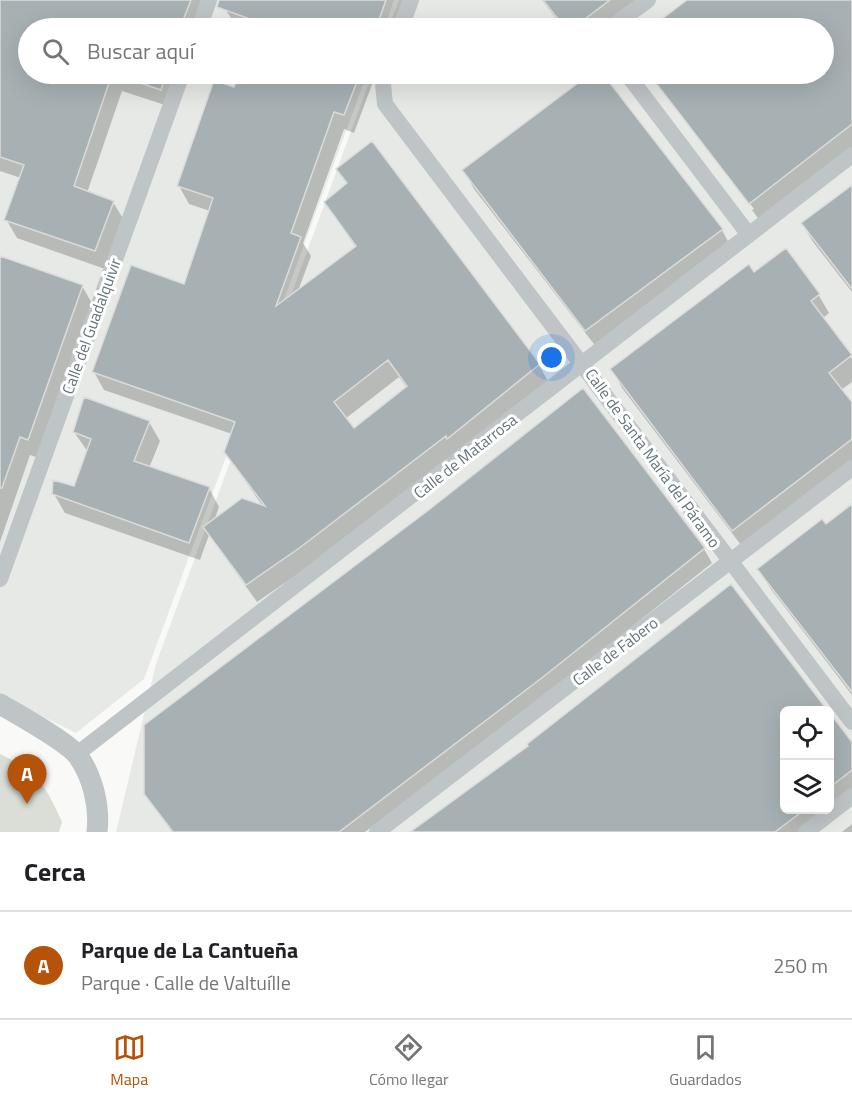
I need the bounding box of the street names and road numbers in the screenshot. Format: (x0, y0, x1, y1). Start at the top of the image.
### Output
street label: Calle del Guadalquivir (55, 254, 127, 397)
street label: Calle de Santa María del Páramo (580, 363, 726, 553)
street label: Calle de Matarrosa (408, 408, 522, 504)
street label: Calle de Fabero (567, 611, 663, 691)

